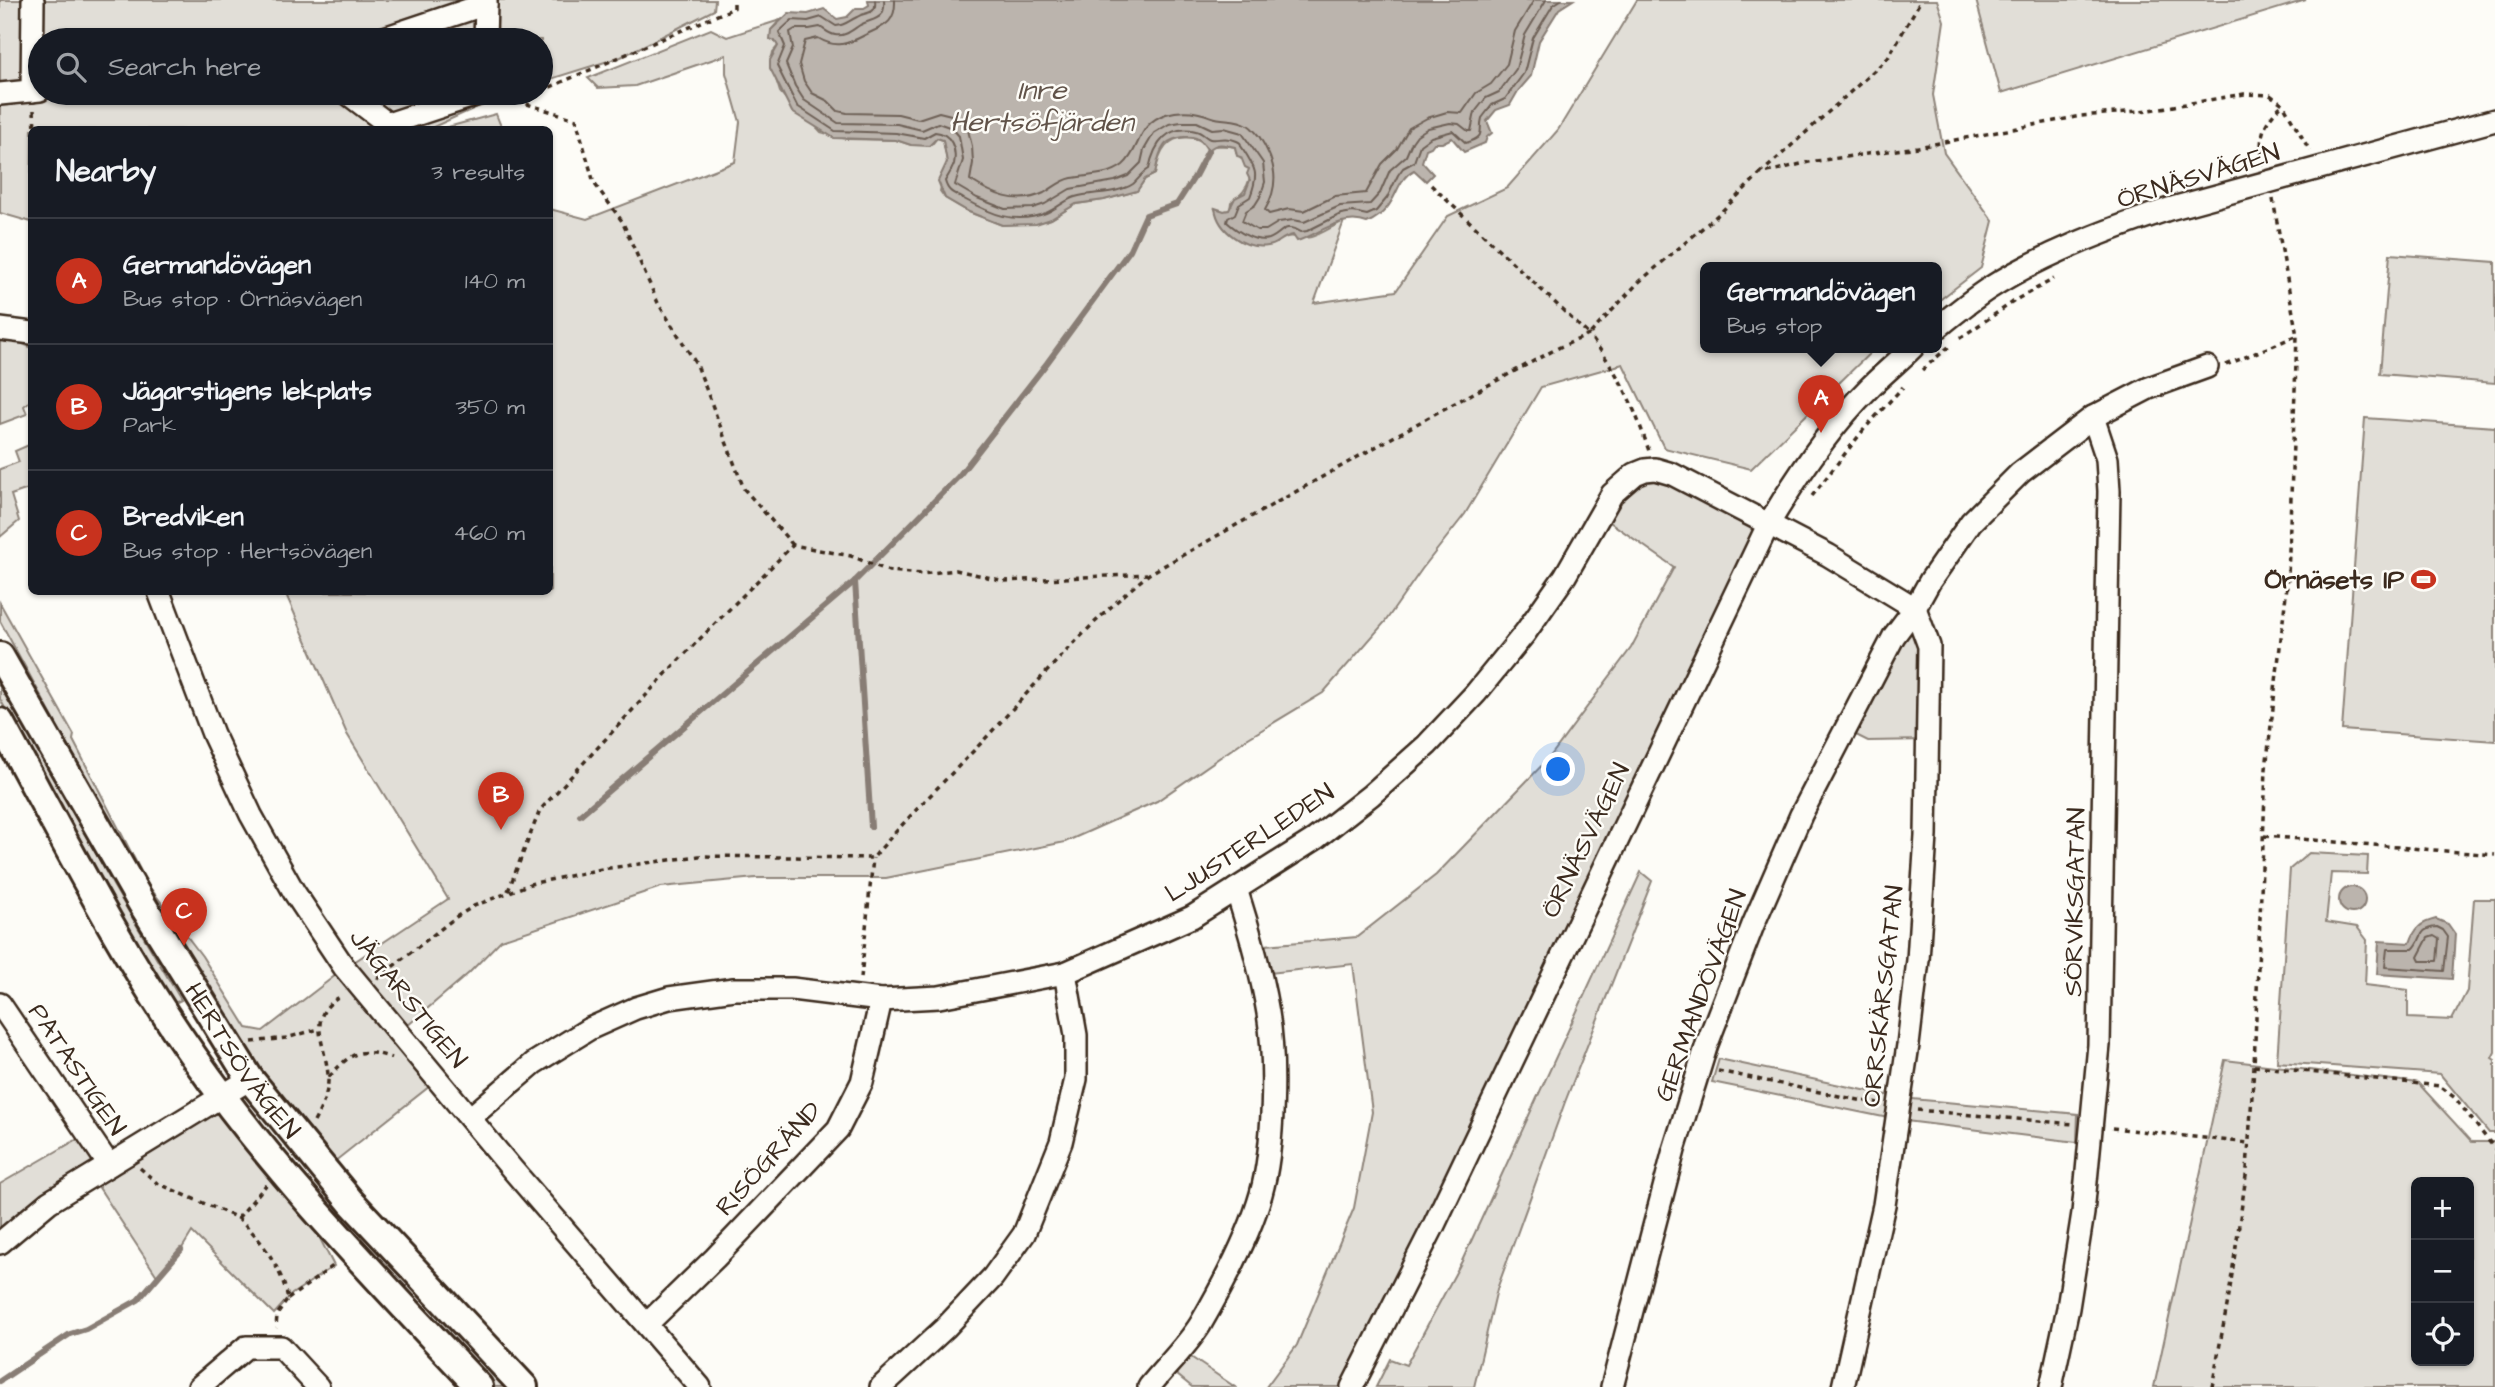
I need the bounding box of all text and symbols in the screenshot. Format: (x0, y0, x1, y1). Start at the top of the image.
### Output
search box (28, 28, 553, 105)
icon: search (52, 48, 90, 86)
text: Search here (108, 49, 261, 85)
water label: Inre Hertsöfjärden (950, 71, 1136, 142)
street label: ÖRNÄSVÄGEN (2113, 134, 2284, 218)
text: Nearby (56, 151, 156, 193)
text: 3 results (431, 156, 525, 188)
text: Germandövägen (123, 247, 311, 283)
popup (1700, 262, 1942, 353)
text: A (72, 265, 86, 297)
text: 140 m (465, 265, 525, 297)
text: Germandövägen (1727, 274, 1915, 310)
text: Bus stop · Örnäsvägen (123, 283, 362, 315)
text: Bus stop (1727, 310, 1822, 342)
text: Jägarstigens lekplats (123, 373, 372, 409)
pin: A (1798, 375, 1844, 433)
text: B (71, 391, 87, 423)
text: 350 m (455, 391, 525, 423)
text: Park (123, 409, 176, 441)
text: Bredviken (123, 499, 244, 535)
text: C (71, 517, 87, 549)
text: 460 m (453, 517, 525, 549)
text: Bus stop · Hertsövägen (123, 535, 372, 567)
place label: Örnäsets IP (2264, 562, 2404, 598)
sports icon: Örnäsets IP (2410, 565, 2438, 593)
your location (1541, 752, 1575, 786)
street label: ÖRNÄSVÄGEN (1533, 757, 1639, 924)
pin: B (478, 772, 524, 830)
street label: LJUSTERLEDEN (1158, 775, 1341, 911)
street label: SÖRVIKSGATAN (2055, 807, 2095, 997)
street label: GERMANDÖVÄGEN (1646, 884, 1756, 1106)
street label: ORRSKÄRSGATAN (1853, 884, 1913, 1109)
pin: C (161, 888, 207, 946)
street label: JÄGARSTIGEN (341, 921, 476, 1076)
street label: HERTSÖVÄGEN (176, 976, 309, 1147)
street label: PATASTIGEN (20, 996, 135, 1143)
street label: RISÖGRÄND (708, 1093, 830, 1224)
map controls (2411, 1177, 2474, 1366)
button: + (2411, 1177, 2474, 1240)
button: − (2411, 1240, 2474, 1303)
button: locate (2411, 1303, 2474, 1366)

